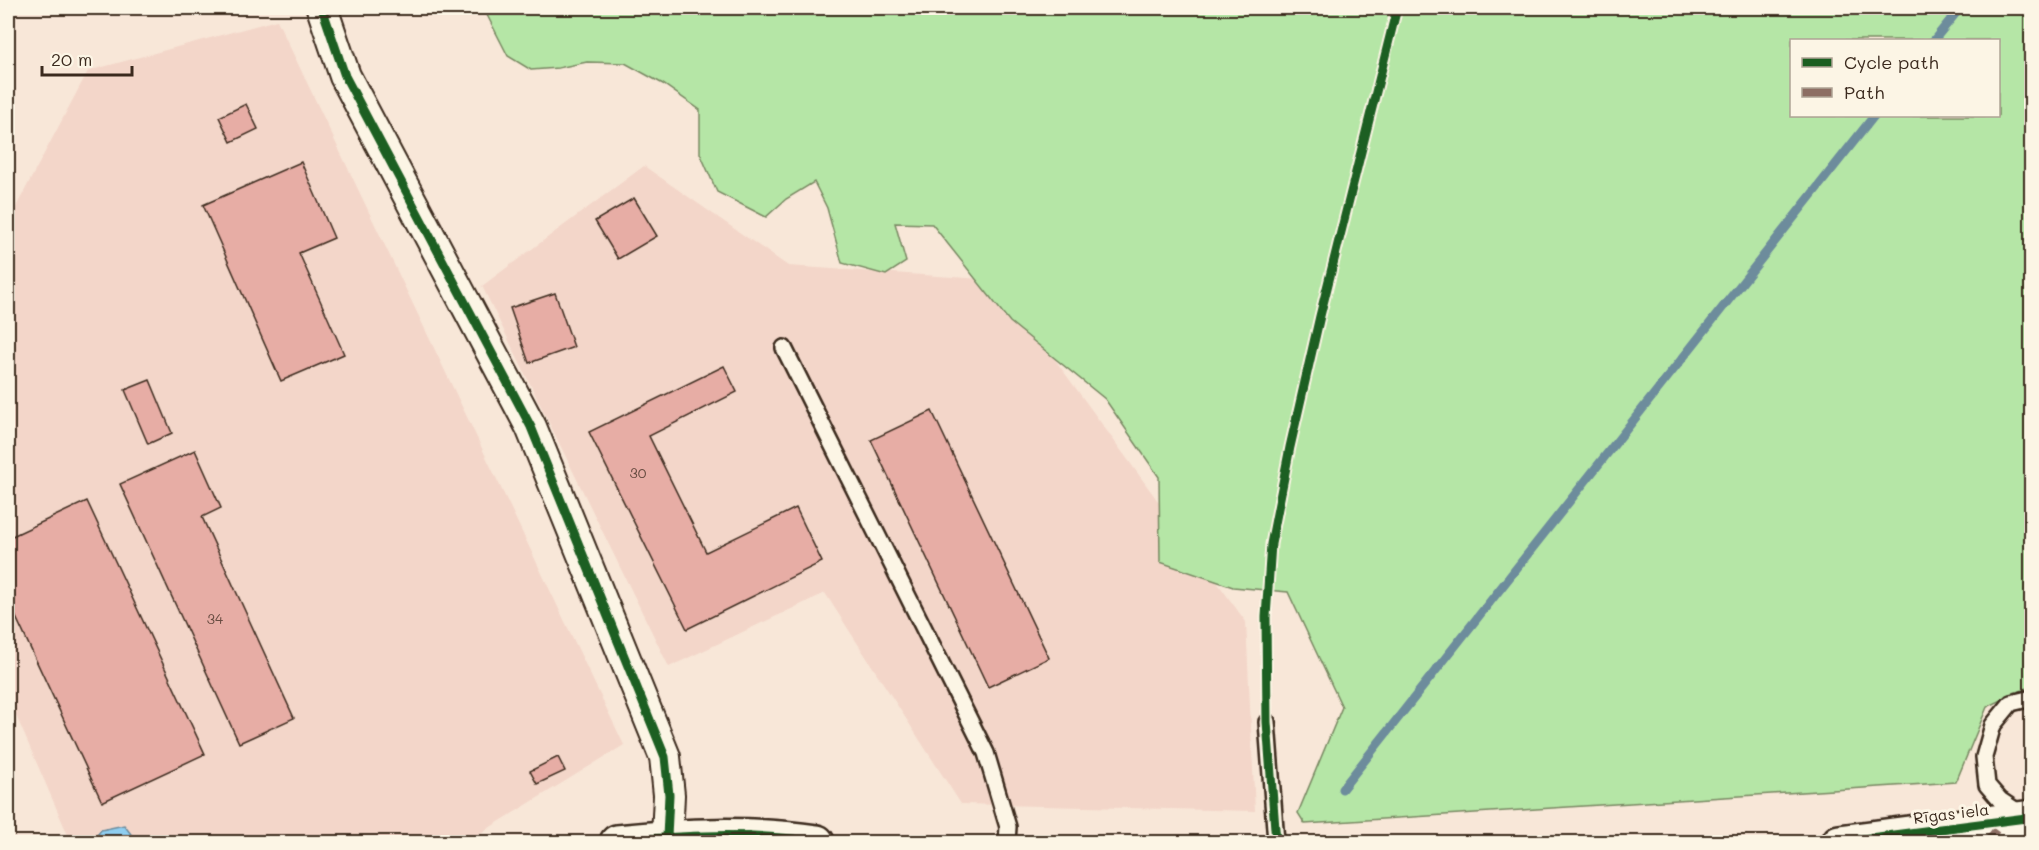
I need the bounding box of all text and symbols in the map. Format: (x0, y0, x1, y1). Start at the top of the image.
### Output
scale bar (42, 39, 132, 77)
legend (1790, 39, 2000, 117)
text: 20 m (51, 47, 92, 71)
text: Cycle path (1844, 50, 1939, 74)
text: Path (1844, 80, 1884, 104)
house number: 30 (630, 463, 647, 482)
house number: 34 (207, 609, 224, 628)
street label: Rīgas iela (1912, 798, 1990, 828)

